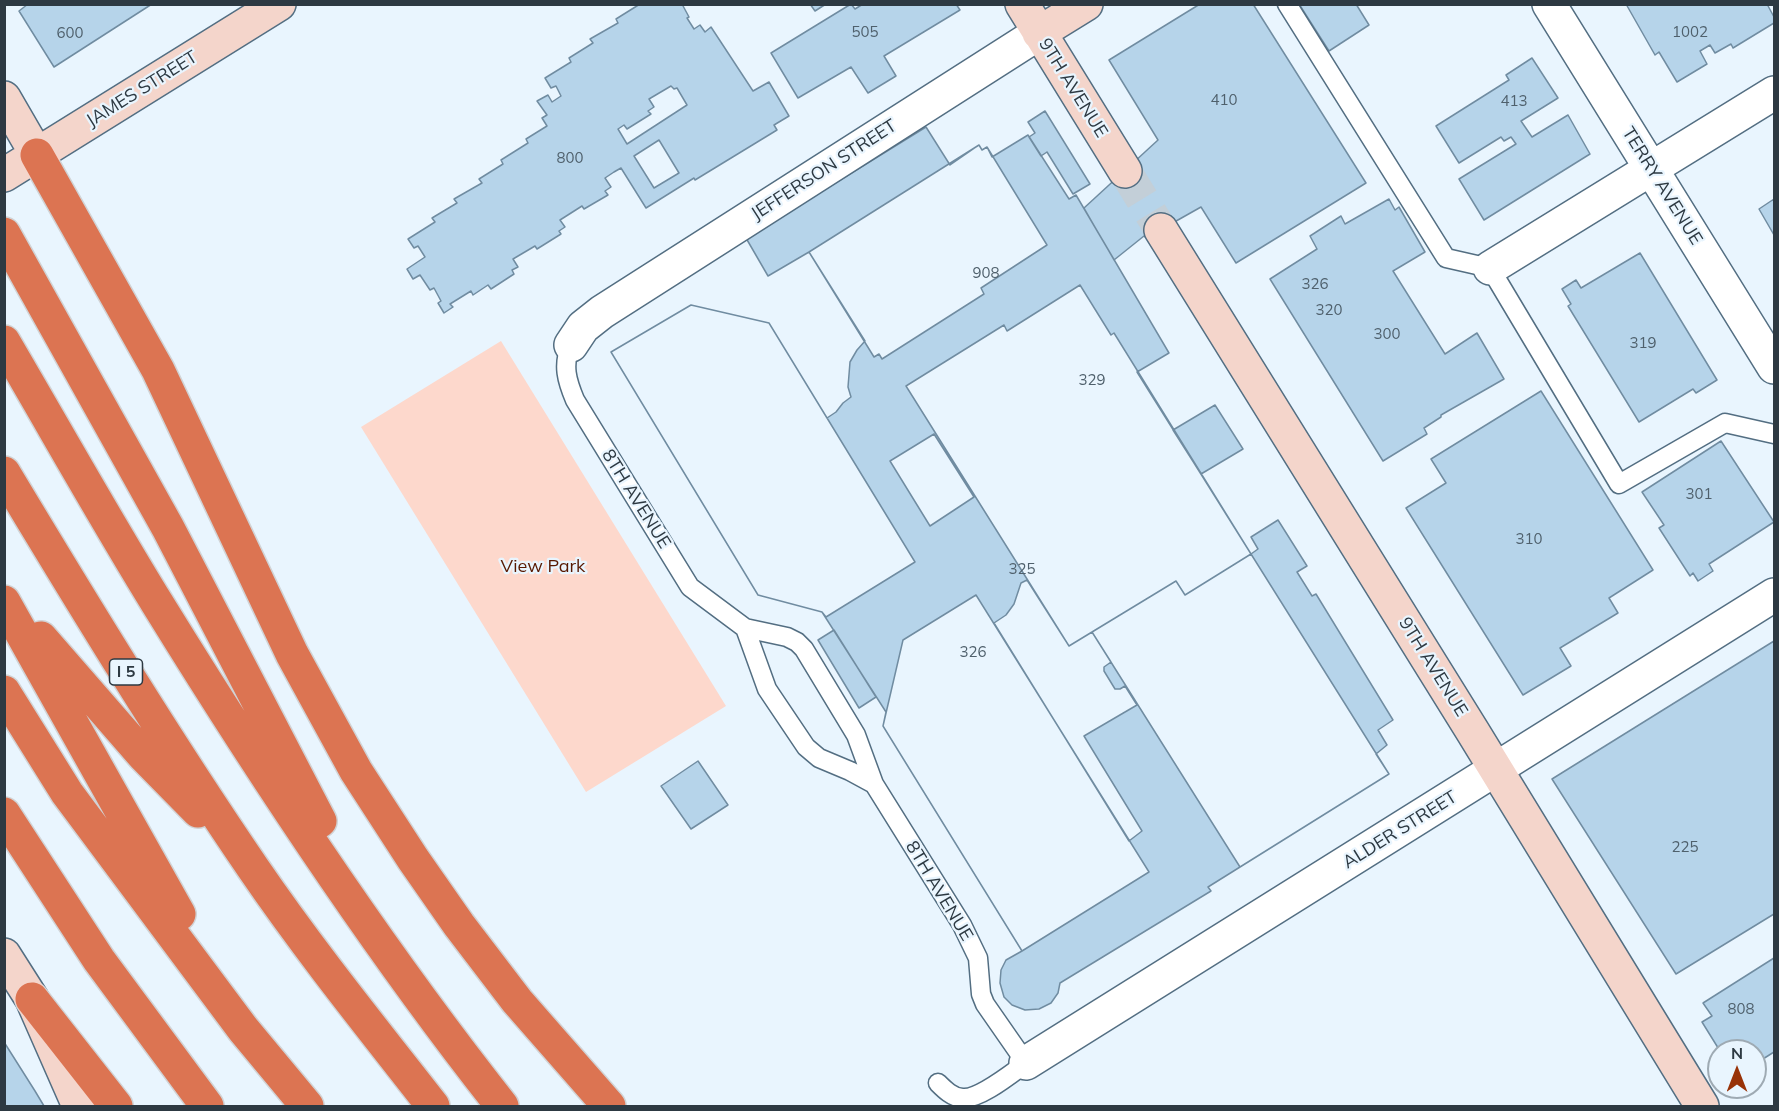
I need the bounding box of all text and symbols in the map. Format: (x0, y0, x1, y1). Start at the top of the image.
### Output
house number: 505 (852, 23, 878, 41)
house number: 1002 (1672, 23, 1708, 41)
house number: 600 (57, 24, 83, 42)
street label: 9TH AVENUE (1034, 34, 1112, 142)
street label: JAMES STREET (82, 46, 202, 132)
house number: 410 (1211, 91, 1237, 109)
house number: 413 (1501, 92, 1527, 110)
street label: JEFFERSON STREET (747, 115, 901, 225)
street label: TERRY AVENUE (1617, 123, 1707, 249)
house number: 800 (557, 149, 583, 167)
house number: 908 (973, 264, 999, 282)
house number: 326 (1302, 275, 1328, 293)
house number: 320 (1316, 301, 1342, 319)
house number: 300 (1374, 325, 1400, 343)
house number: 319 (1630, 334, 1656, 352)
house number: 329 (1079, 371, 1105, 389)
street label: 8TH AVENUE (597, 445, 675, 553)
house number: 301 (1686, 485, 1712, 503)
house number: 310 (1516, 530, 1542, 548)
park label: View Park (501, 556, 585, 578)
house number: 325 (1009, 560, 1035, 578)
street label: 9TH AVENUE (1394, 613, 1472, 721)
house number: 326 (960, 643, 986, 661)
road number: I 5 (110, 659, 142, 685)
street label: ALDER STREET (1339, 786, 1461, 874)
street label: 8TH AVENUE (901, 837, 977, 945)
house number: 225 (1672, 838, 1698, 856)
house number: 808 (1728, 1000, 1754, 1018)
north arrow (1707, 1039, 1767, 1099)
text: N (1731, 1043, 1743, 1063)

